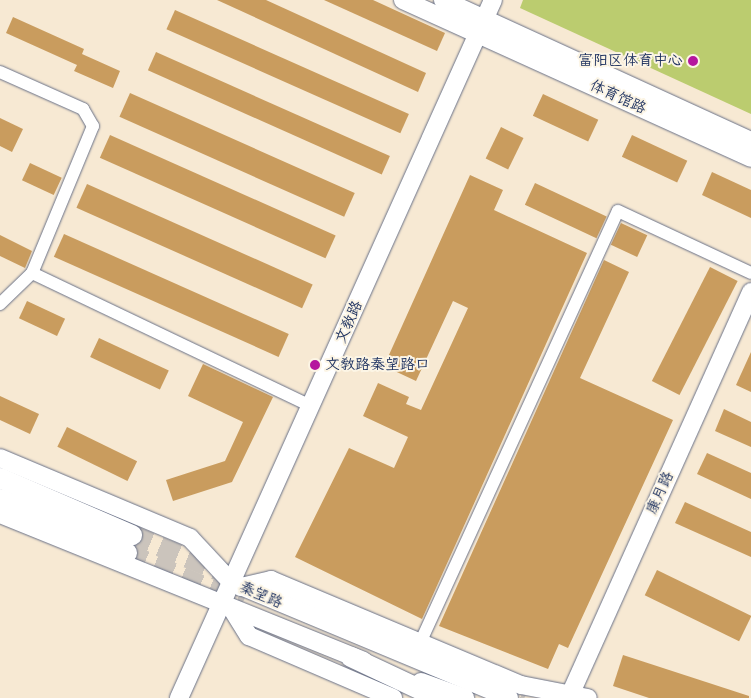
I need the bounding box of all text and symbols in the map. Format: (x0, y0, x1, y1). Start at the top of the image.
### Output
place label: 富阳区体育中心 (578, 52, 683, 70)
marker: 富阳区体育中心 (687, 55, 699, 67)
street label: 体育馆路 (587, 76, 649, 118)
street label: 文教路 (332, 298, 366, 346)
place label: 文教路秦望路口 (325, 356, 430, 374)
marker: 文教路秦望路口 (309, 359, 321, 371)
street label: 康月路 (643, 469, 677, 517)
street label: 秦望路 (237, 578, 285, 612)

